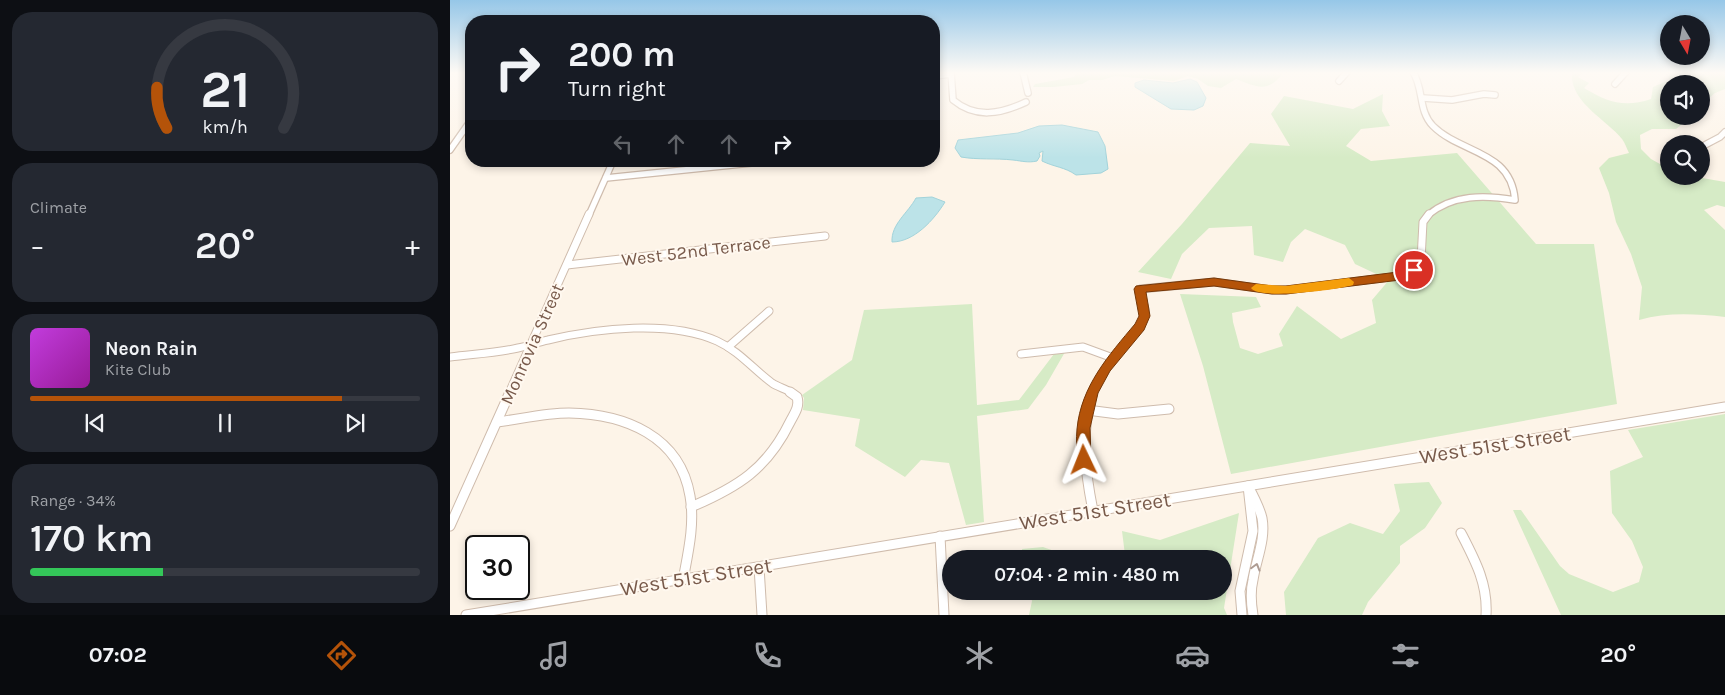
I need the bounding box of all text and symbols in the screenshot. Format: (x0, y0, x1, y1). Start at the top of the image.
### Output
north arrow (1660, 15, 1710, 65)
map controls (1660, 15, 1710, 185)
text: 200 m (568, 34, 676, 75)
icon: right (485, 35, 550, 100)
text: 21 (200, 59, 250, 120)
button: sound (1660, 75, 1710, 125)
text: Turn right (568, 76, 666, 102)
text: km/h (202, 117, 248, 138)
icon: left (609, 130, 637, 158)
icon: ahead (662, 130, 690, 158)
icon: ahead (715, 130, 743, 158)
icon: right (768, 130, 796, 158)
button: search (1660, 135, 1710, 185)
text: Climate (30, 198, 87, 217)
text: 20° (195, 223, 255, 268)
text: − (30, 229, 45, 262)
text: + (405, 229, 420, 262)
street label: West 52nd Terrace (620, 231, 772, 271)
pin (1393, 249, 1435, 291)
icon: arrive (1400, 256, 1428, 284)
street label: Monrovia Street (495, 280, 569, 408)
text: Neon Rain (105, 338, 198, 360)
text: Kite Club (105, 360, 171, 379)
icon: previous (81, 409, 109, 437)
icon: pause (211, 409, 239, 437)
icon: next (341, 409, 369, 437)
street label: West 51st Street (1417, 421, 1573, 469)
position arrow (1057, 433, 1109, 485)
street label: West 51st Street (1017, 487, 1173, 535)
text: Range · 34% (30, 491, 116, 510)
text: 170 km (30, 516, 153, 561)
speed limit sign: 30 (465, 535, 530, 600)
street label: West 51st Street (618, 553, 774, 601)
one-way arrow (1250, 563, 1260, 572)
text: 07:04 · 2 min · 480 m (994, 564, 1180, 586)
icon: directions (324, 638, 359, 673)
icon: music (537, 638, 572, 673)
icon: phone (750, 638, 785, 673)
icon: climate (962, 638, 997, 673)
icon: car (1175, 638, 1210, 673)
icon: filters (1388, 638, 1423, 673)
text: 07:02 (89, 642, 147, 668)
text: 20° (1600, 642, 1636, 668)

